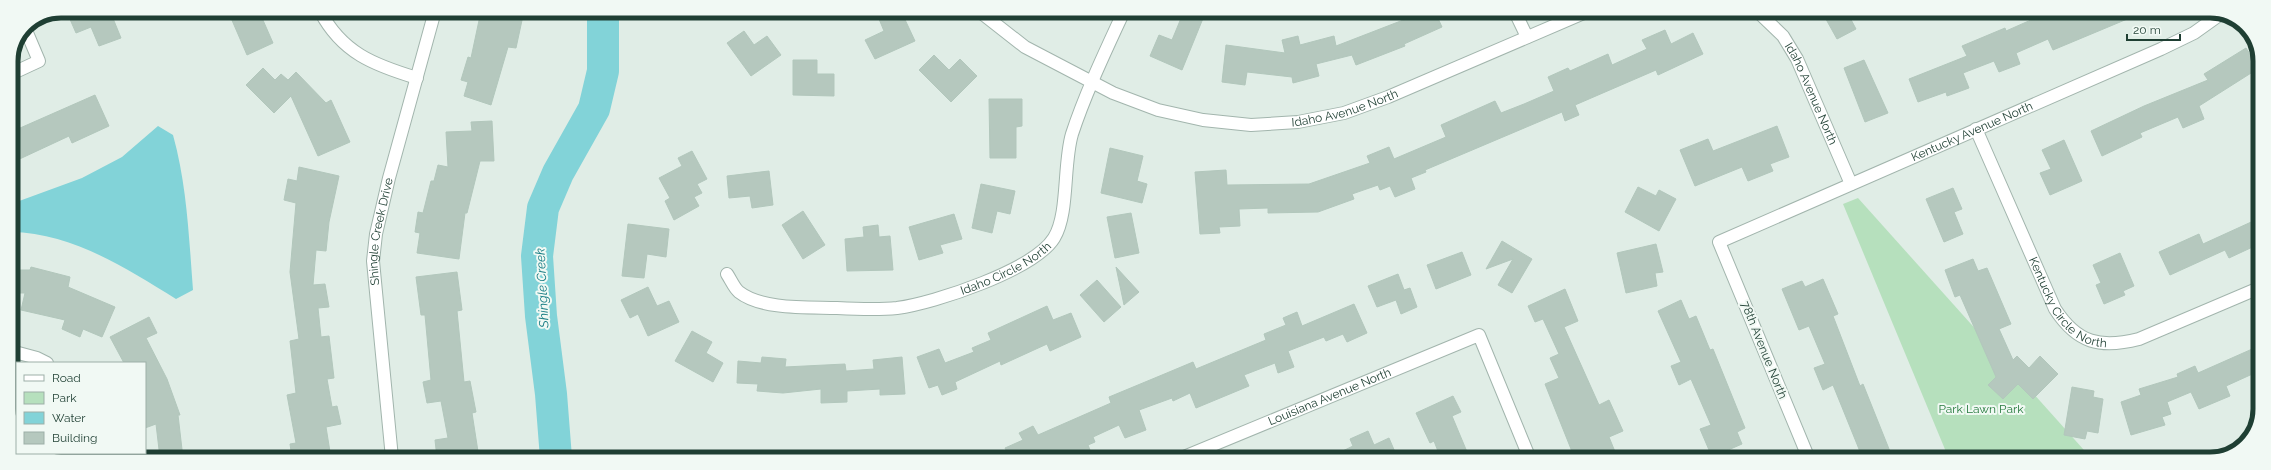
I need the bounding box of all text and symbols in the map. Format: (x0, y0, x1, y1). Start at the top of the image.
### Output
scale bar (2127, 16, 2180, 42)
text: 20 m (2133, 23, 2161, 37)
street label: Idaho Avenue North (1782, 40, 1840, 147)
street label: Idaho Avenue North (1291, 87, 1400, 130)
street label: Kentucky Avenue North (1909, 99, 2035, 164)
street label: Shingle Creek Drive (366, 176, 396, 286)
street label: Idaho Circle North (959, 239, 1054, 298)
water label: Shingle Creek (532, 248, 552, 329)
street label: Kentucky Circle North (2026, 255, 2107, 350)
street label: 78th Avenue North (1738, 299, 1790, 401)
legend (16, 362, 146, 454)
street label: Louisiana Avenue North (1266, 365, 1393, 428)
text: Road (52, 371, 81, 385)
text: Park (52, 391, 77, 405)
park label: Park Lawn Park (1938, 402, 2024, 416)
text: Water (52, 411, 86, 425)
text: Building (52, 431, 98, 445)

